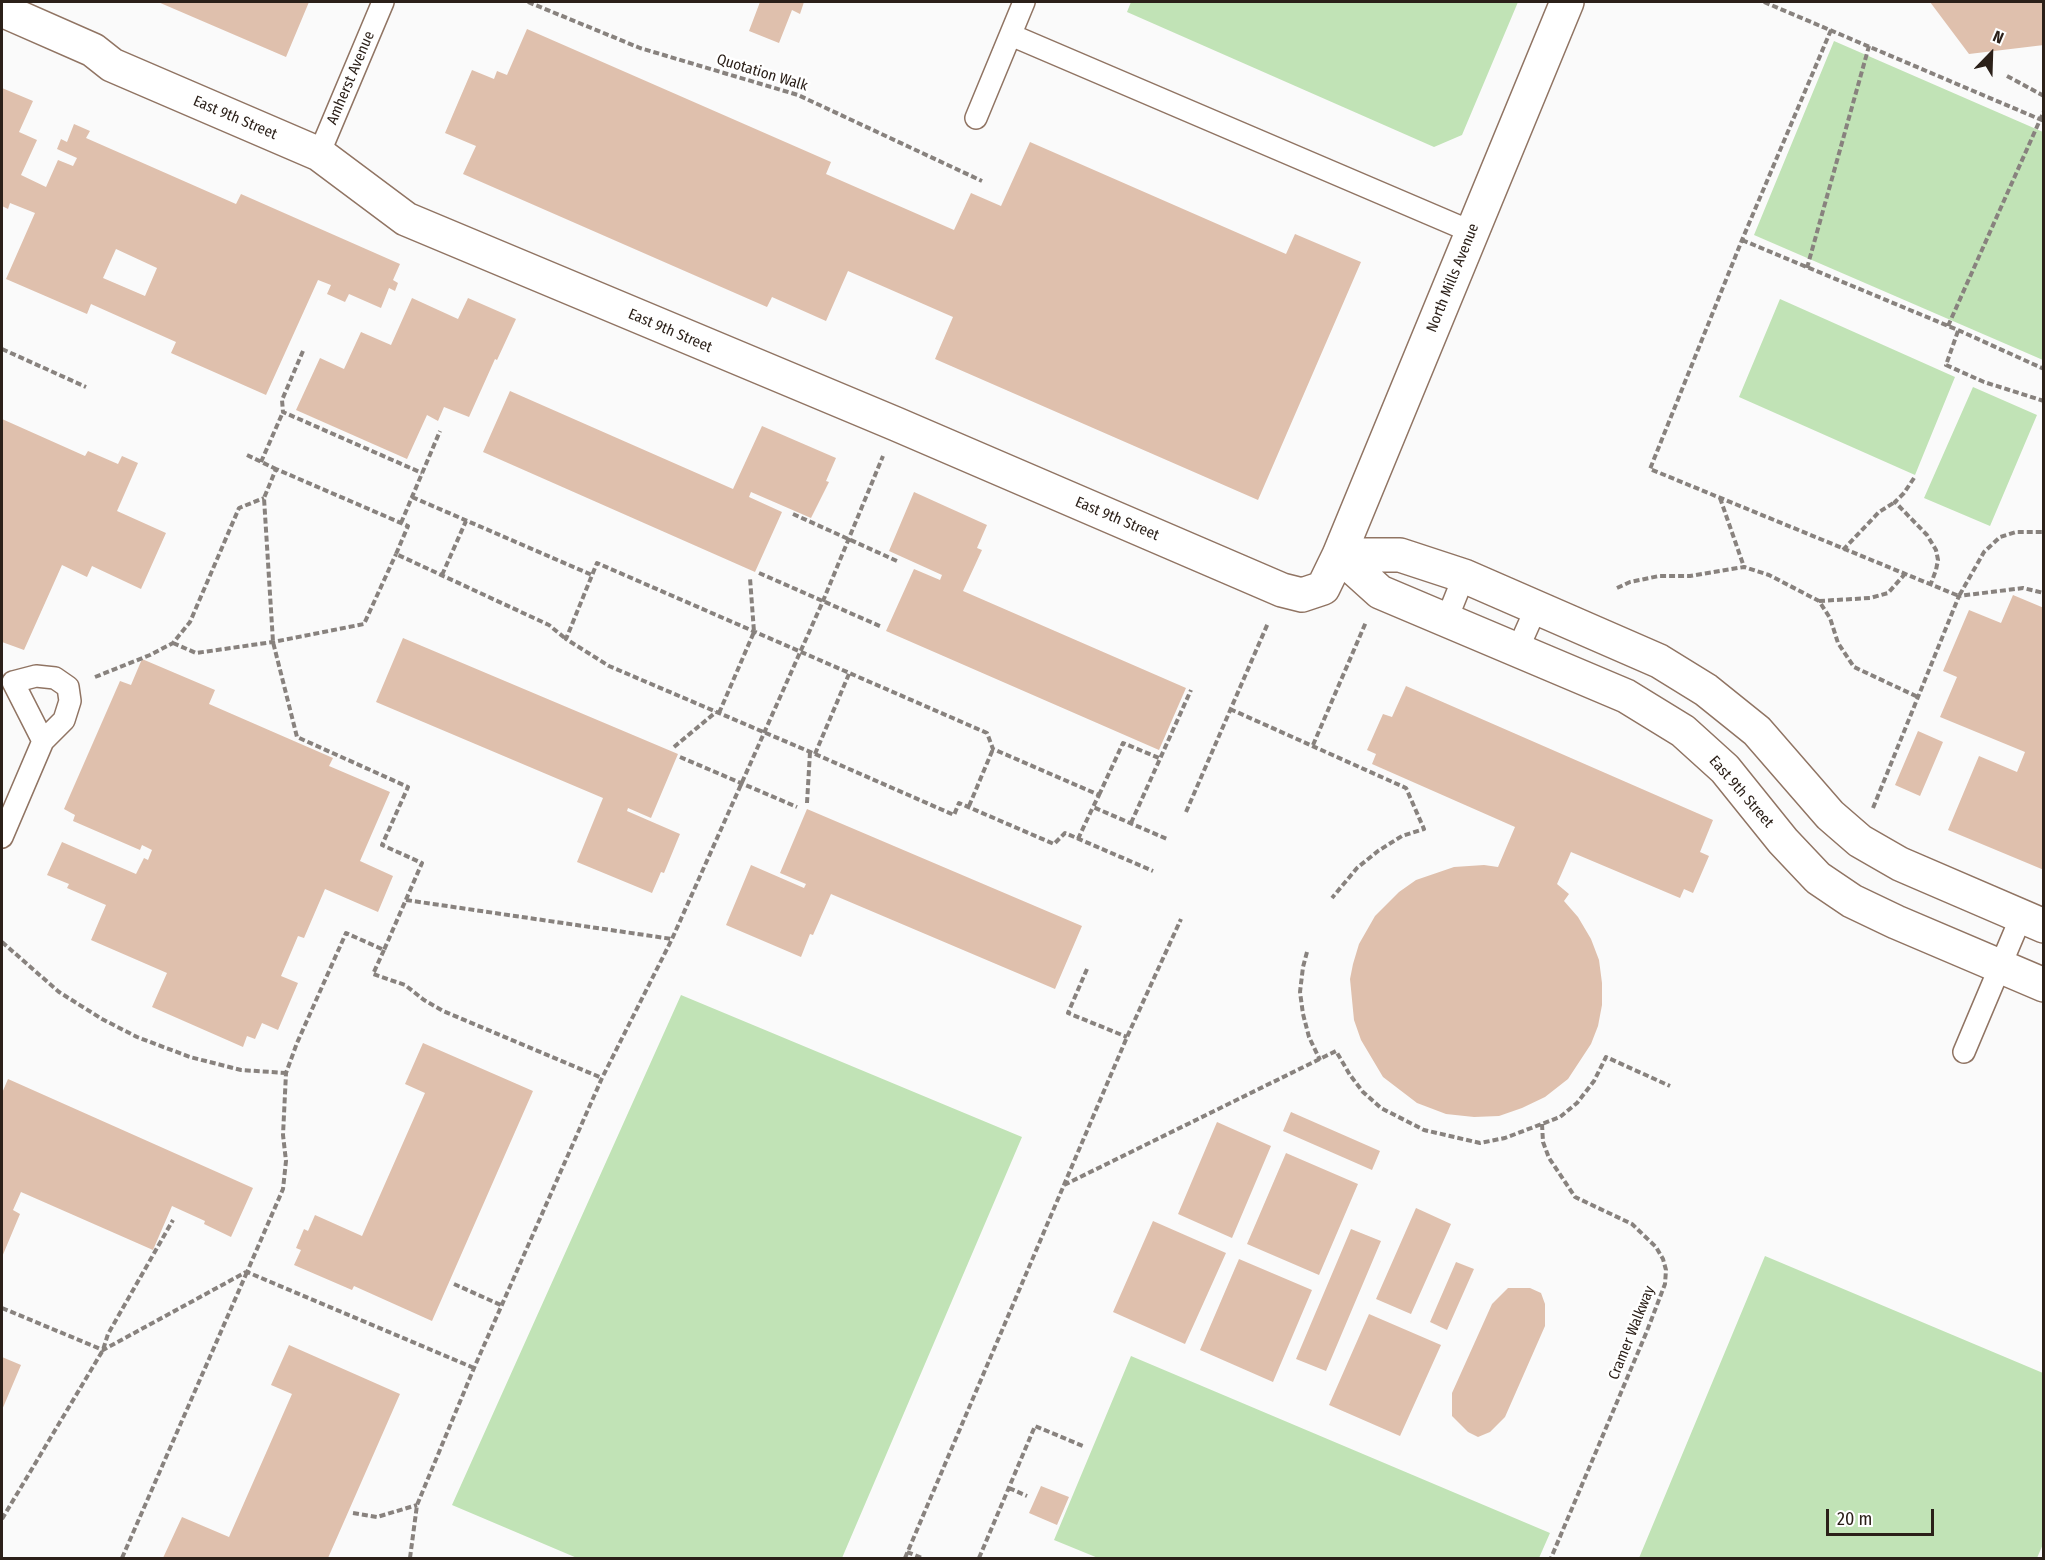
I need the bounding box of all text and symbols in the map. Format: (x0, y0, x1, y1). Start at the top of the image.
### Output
north arrow (1961, 24, 2021, 84)
text: N (1990, 26, 2006, 48)
street label: Amherst Avenue (323, 29, 379, 127)
street label: Quotation Walk (714, 51, 810, 95)
street label: East 9th Street (190, 92, 280, 144)
street label: North Mills Avenue (1423, 221, 1483, 335)
street label: East 9th Street (625, 305, 715, 357)
street label: East 9th Street (1072, 493, 1162, 545)
street label: East 9th Street (1705, 752, 1777, 832)
street label: Cramer Walkway (1605, 1283, 1659, 1383)
scale bar (1829, 1497, 1937, 1535)
text: 20 m (1837, 1508, 1872, 1530)

